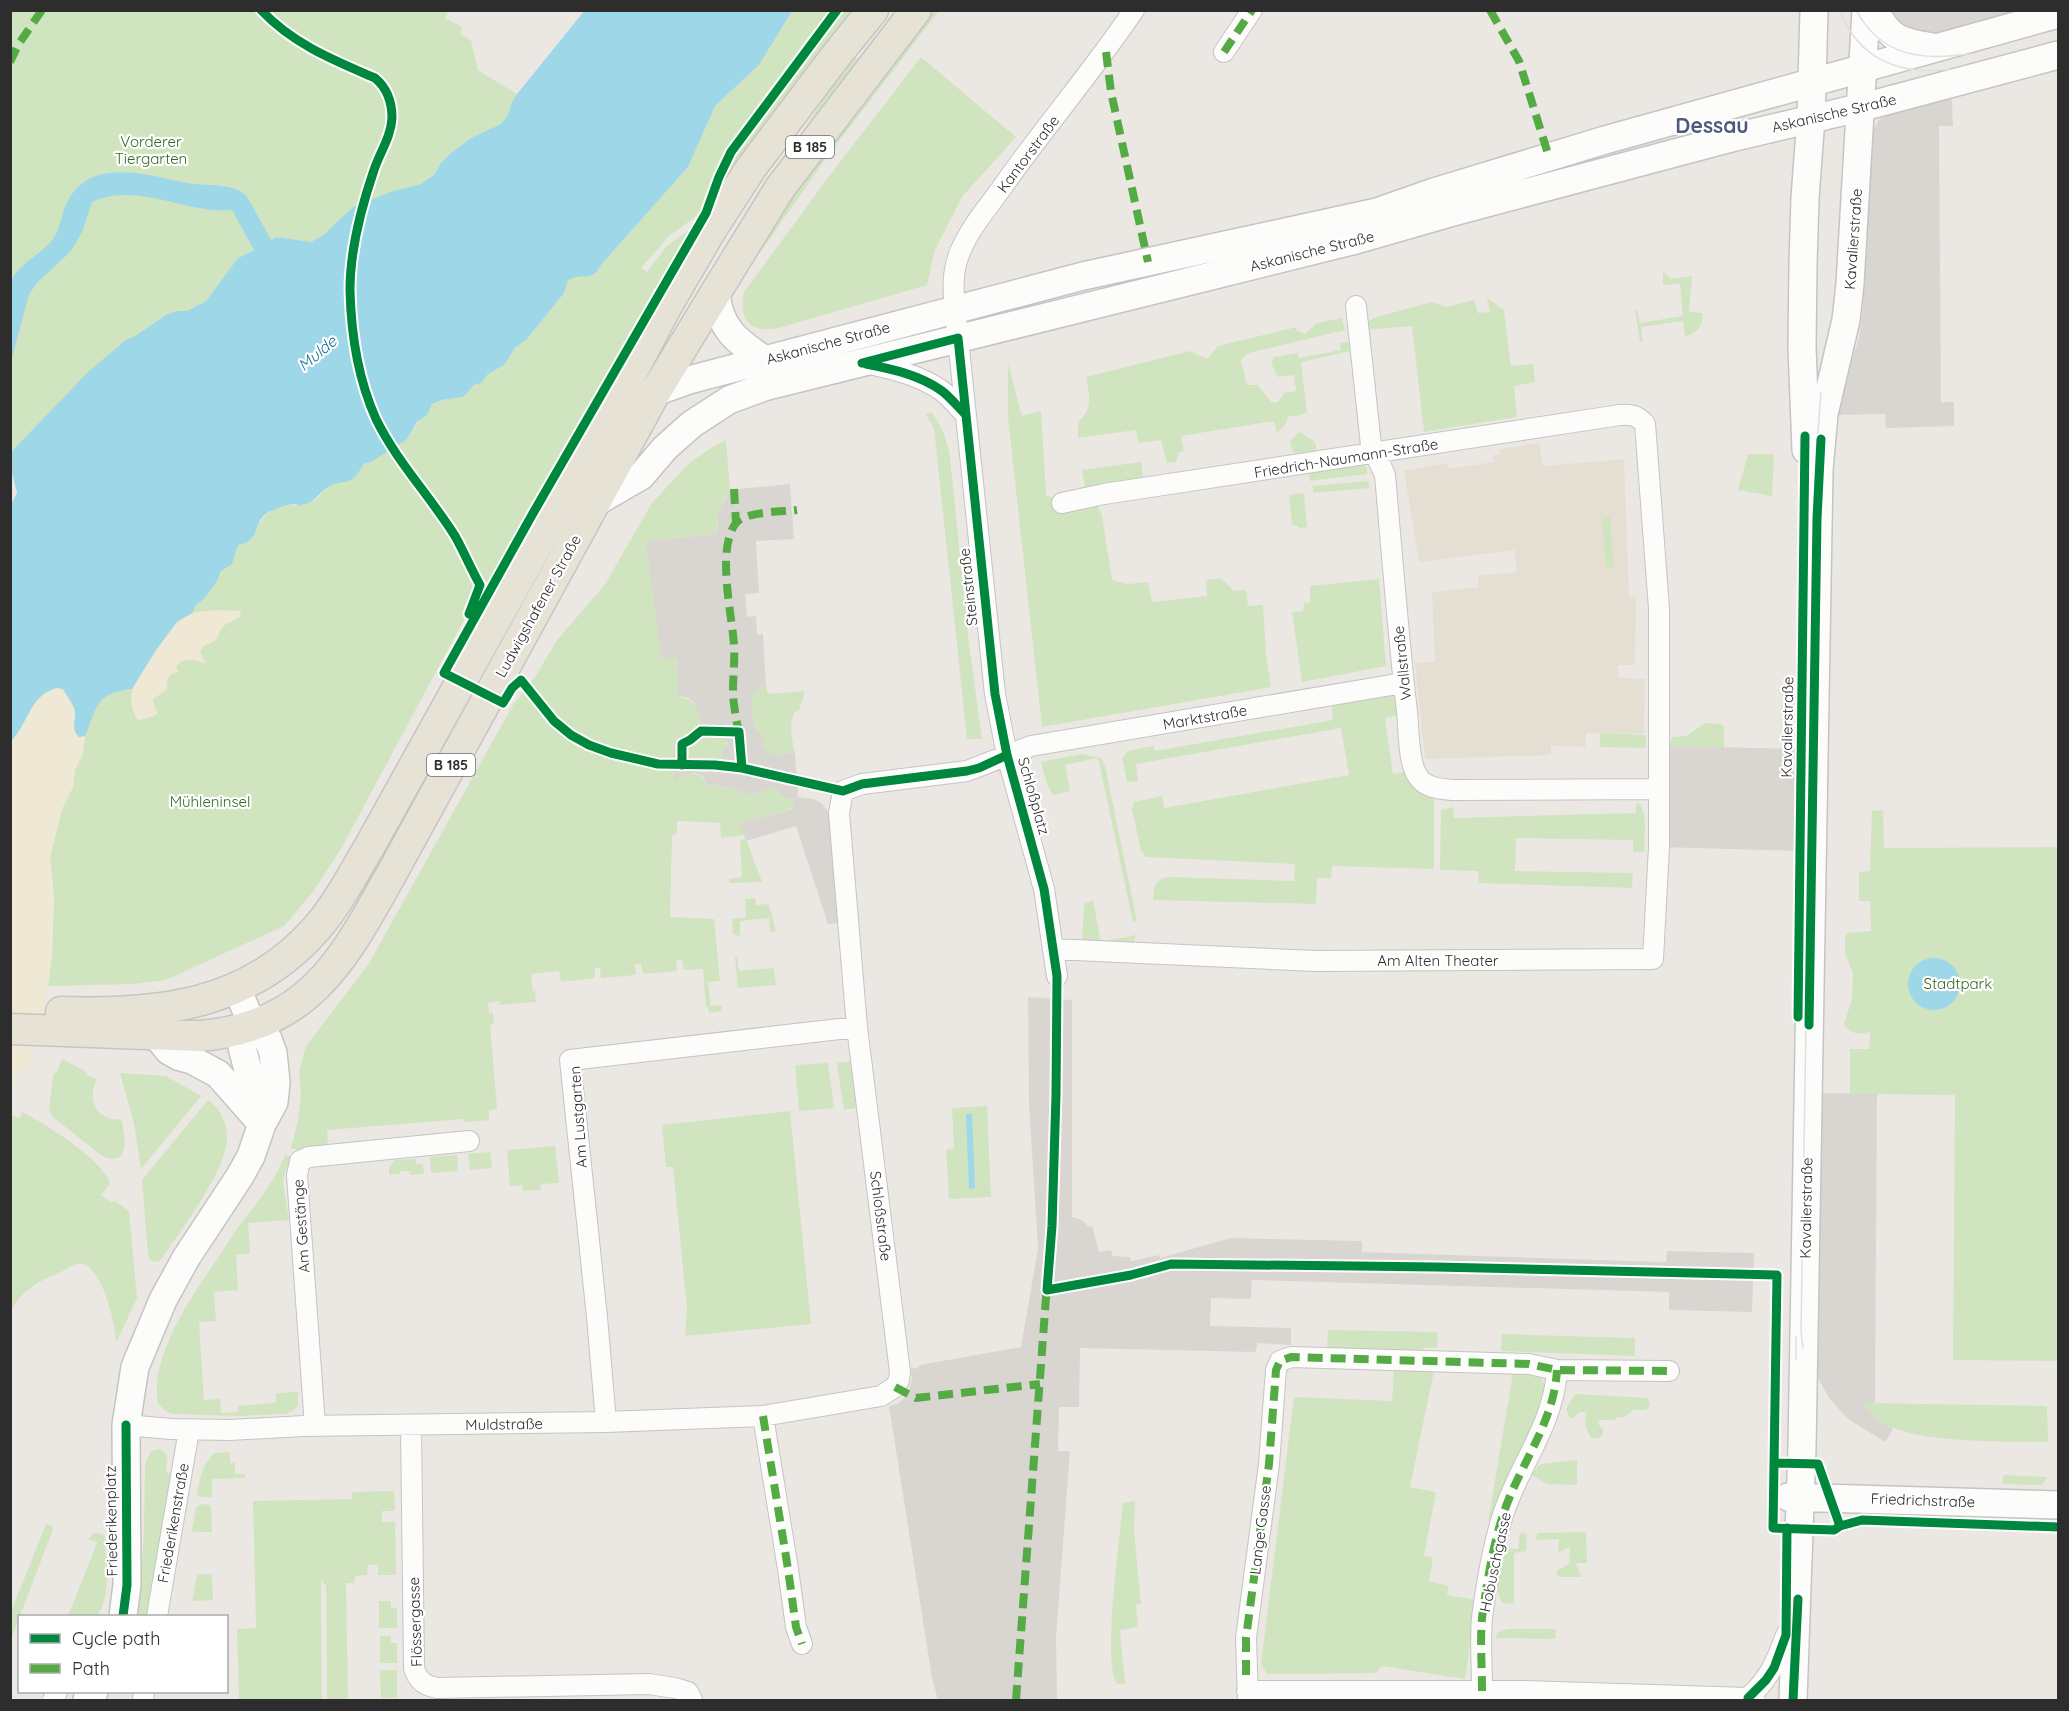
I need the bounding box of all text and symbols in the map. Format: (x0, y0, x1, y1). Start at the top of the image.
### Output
street label: Askanische Straße (1770, 89, 1898, 137)
street label: Kantorstraße (993, 112, 1063, 196)
district label: Dessau (1675, 112, 1749, 138)
park label: Vorderer Tiergarten (115, 132, 187, 168)
road number: B 185 (786, 136, 834, 158)
street label: Kavalierstraße (1840, 188, 1866, 290)
street label: Askanische Straße (1248, 226, 1376, 276)
street label: Askanische Straße (764, 317, 892, 369)
water label: Mulde (293, 330, 341, 375)
street label: Friedrich-Naumann-Straße (1253, 434, 1439, 482)
street label: Ludwigshafener Straße (491, 531, 585, 681)
street label: Steinstraße (954, 547, 982, 627)
street label: Wallstraße (1389, 625, 1415, 701)
street label: Kavalierstraße (1777, 676, 1797, 778)
street label: Marktstraße (1161, 700, 1249, 734)
road number: B 185 (427, 754, 475, 776)
street label: Schloßplatz (1014, 755, 1054, 837)
park label: Mühleninsel (170, 792, 250, 811)
street label: Am Alten Theater (1377, 951, 1499, 970)
park label: Stadtpark (1924, 974, 1992, 993)
street label: Am Lustgarten (565, 1065, 591, 1169)
street label: Kavalierstraße (1796, 1157, 1816, 1259)
street label: Schloßstraße (866, 1170, 896, 1262)
street label: Am Gestänge (288, 1179, 314, 1273)
street label: Muldstraße (465, 1414, 543, 1434)
street label: Friederikenstraße (153, 1461, 193, 1585)
street label: Friederikenplatz (101, 1465, 121, 1577)
street label: Lange Gasse (1245, 1484, 1275, 1576)
street label: Friedrichstraße (1870, 1489, 1976, 1511)
street label: Hobuschgasse (1475, 1510, 1515, 1614)
street label: Flössergasse (404, 1577, 426, 1667)
legend (18, 1615, 228, 1693)
text: Cycle path (72, 1627, 160, 1650)
text: Path (72, 1657, 110, 1680)

